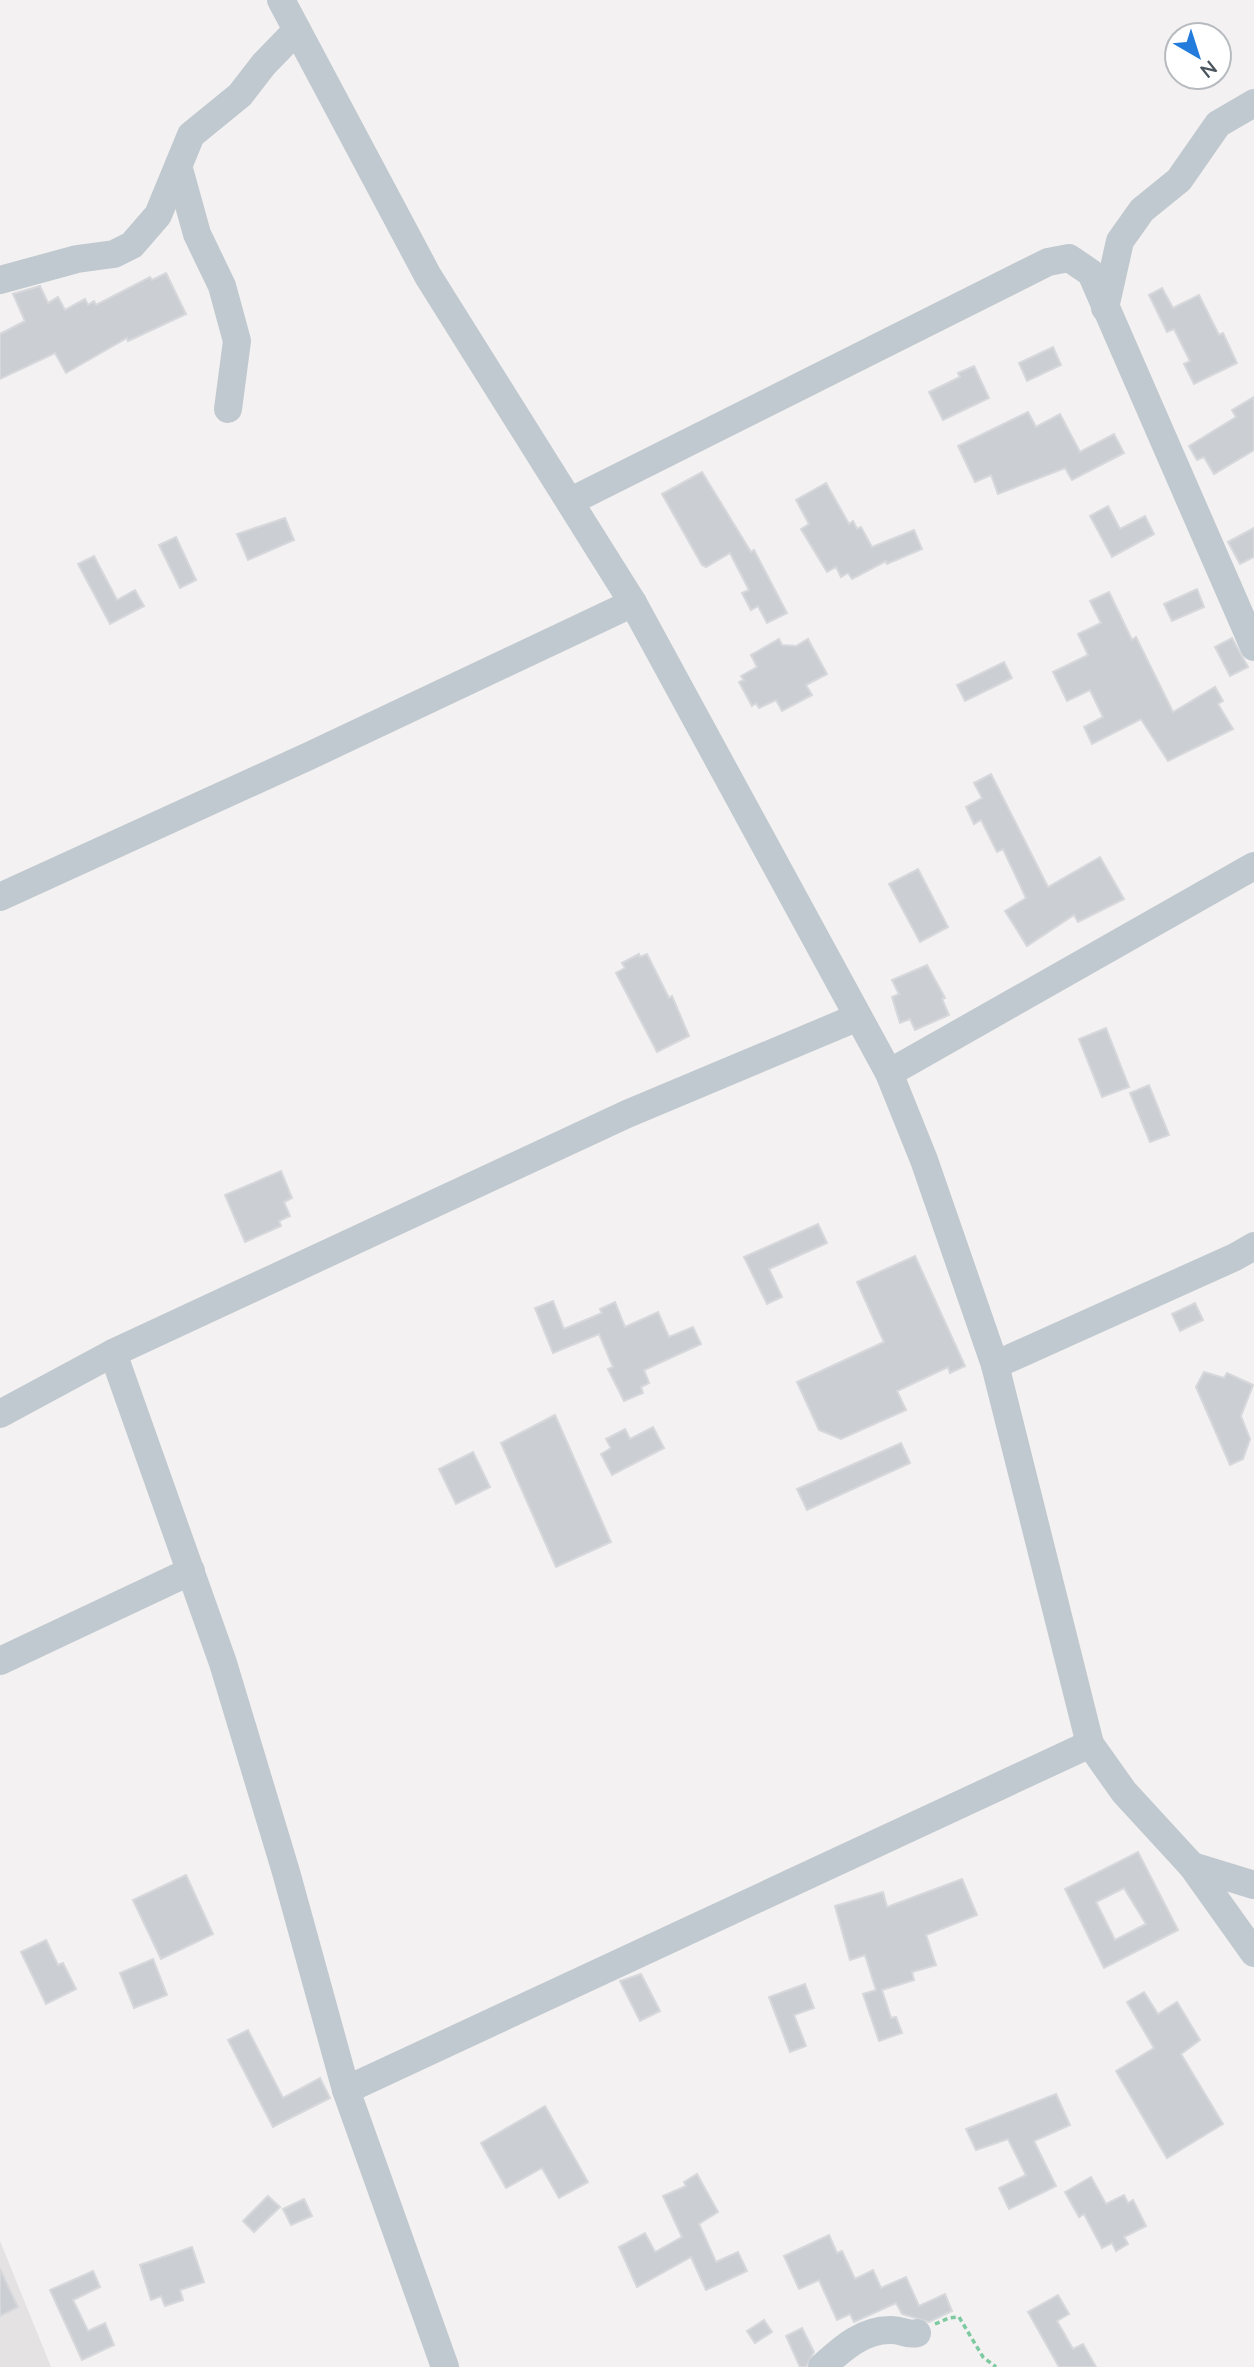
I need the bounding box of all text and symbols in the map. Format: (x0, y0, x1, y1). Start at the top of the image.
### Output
north arrow (1163, 21, 1233, 91)
text: N (1196, 56, 1222, 83)

